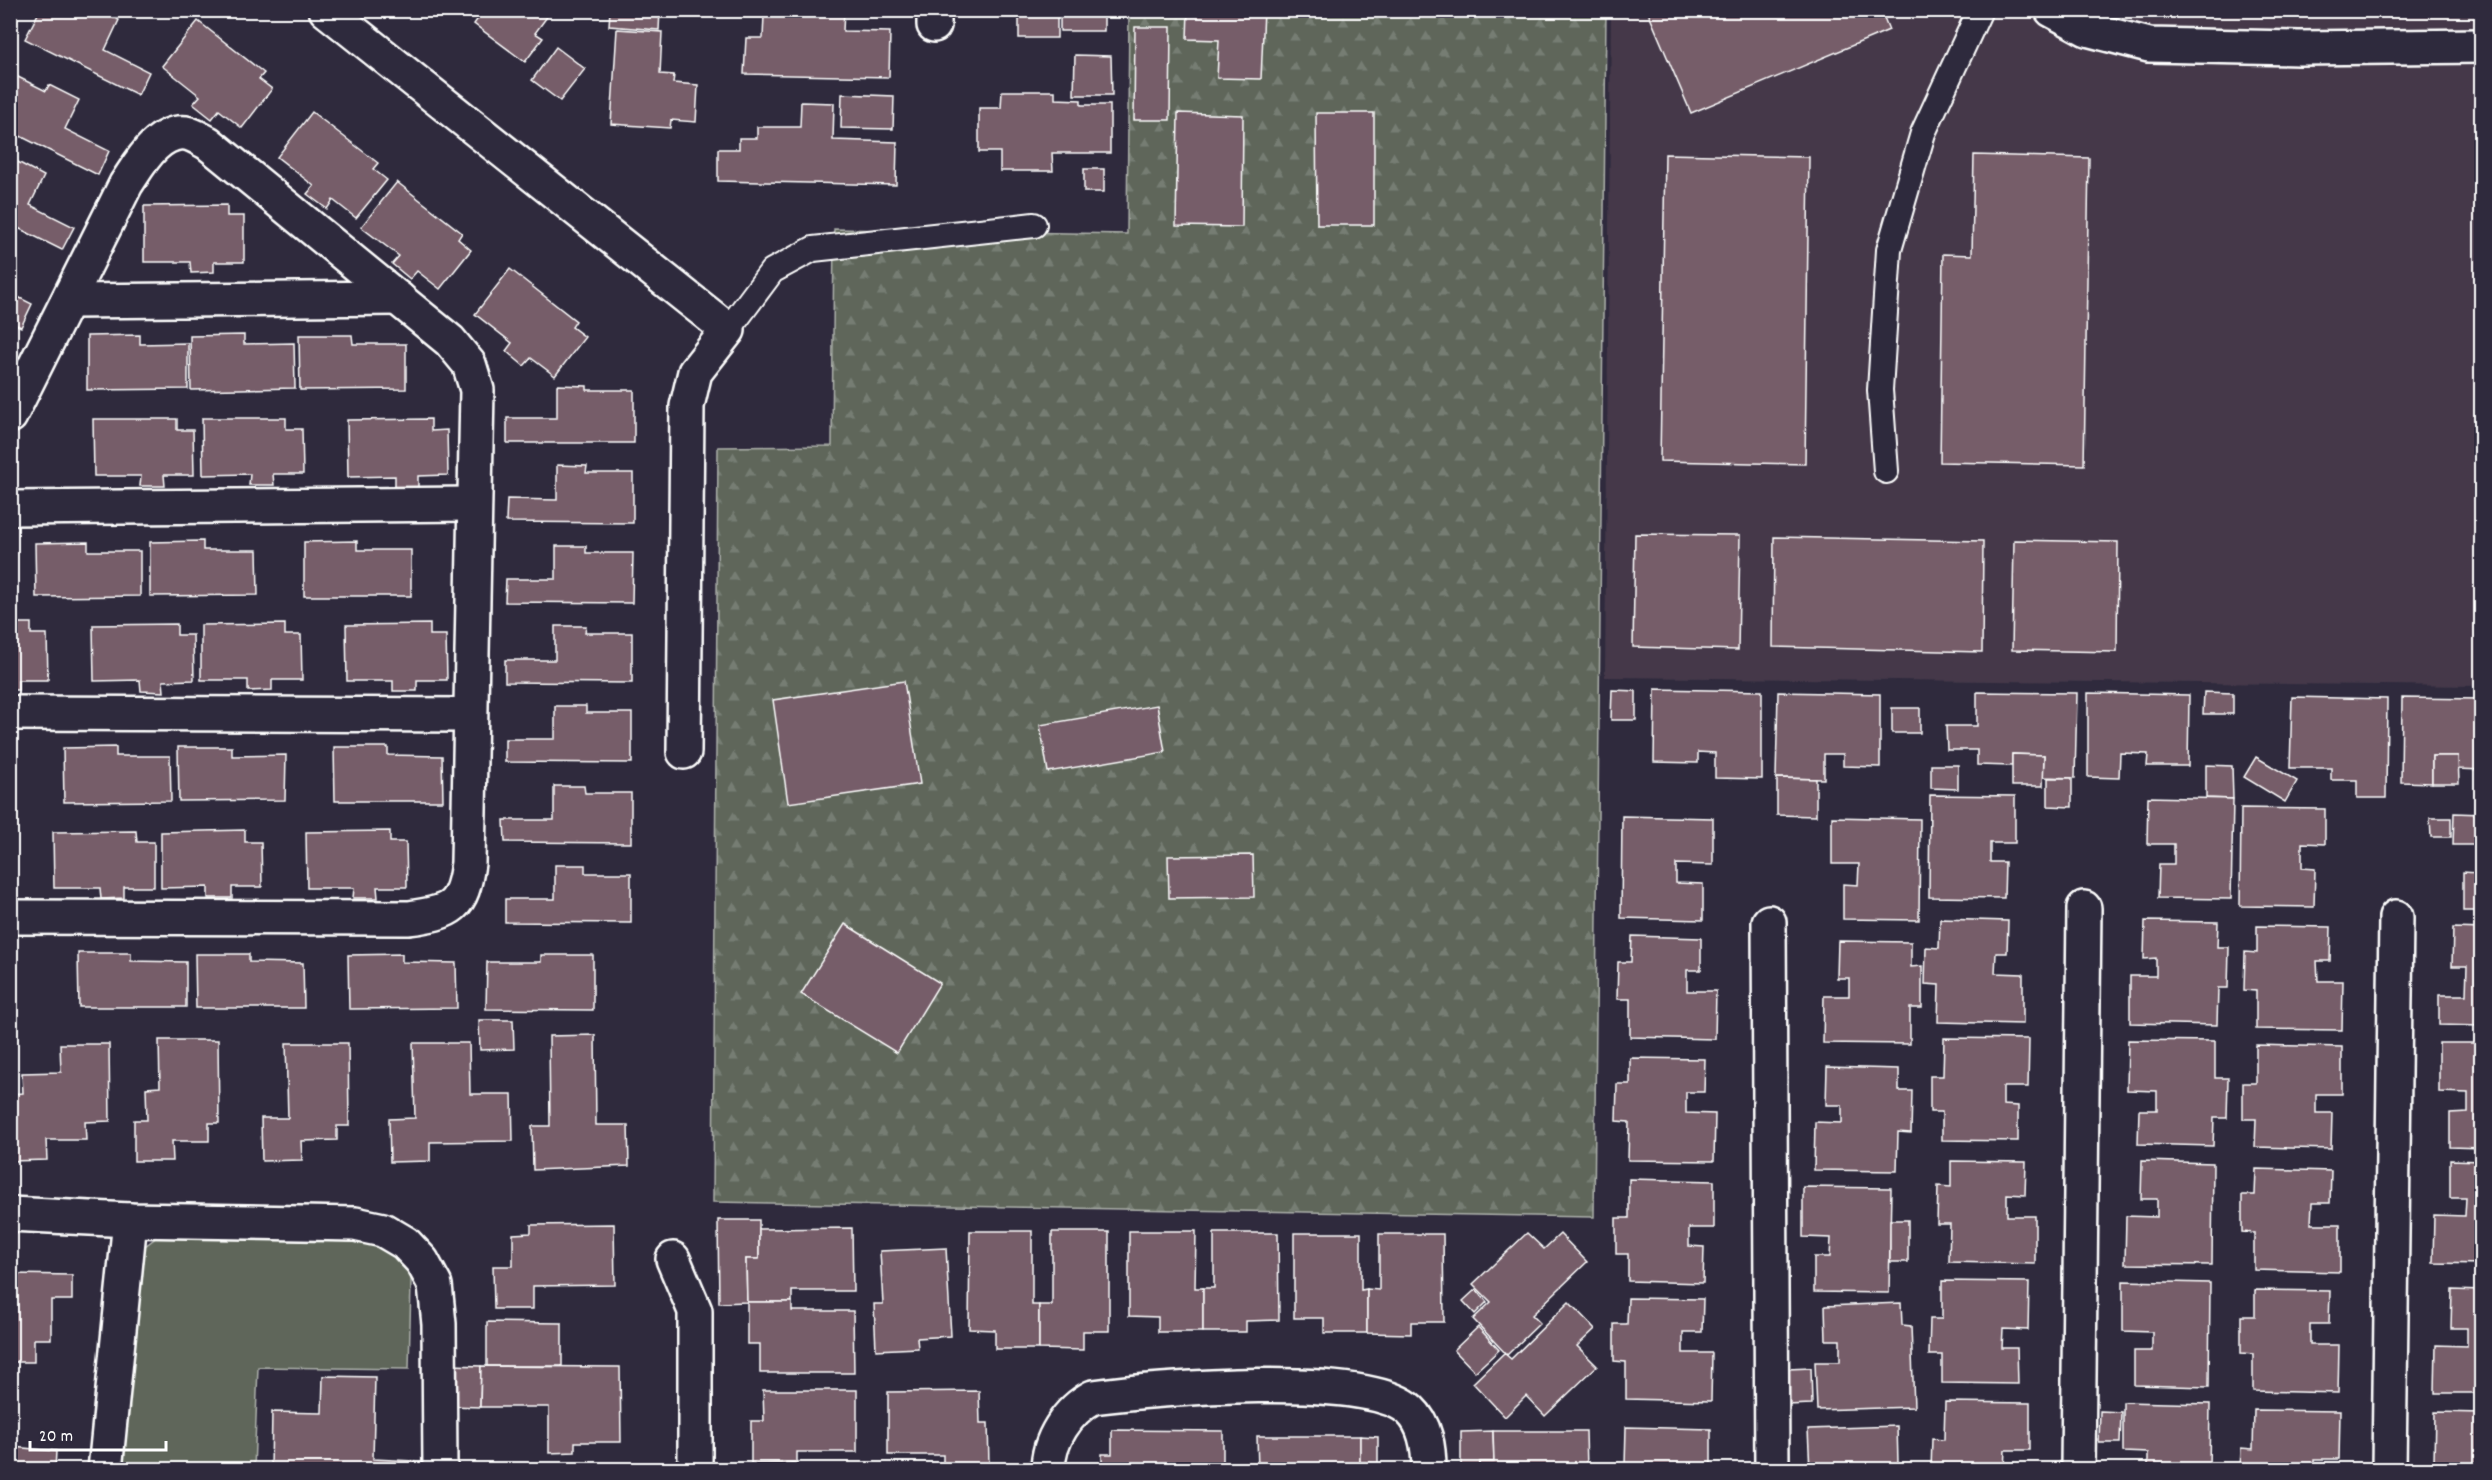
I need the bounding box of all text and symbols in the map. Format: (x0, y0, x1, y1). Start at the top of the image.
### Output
scale bar (30, 1414, 166, 1452)
text: 20 m (39, 1425, 73, 1450)

